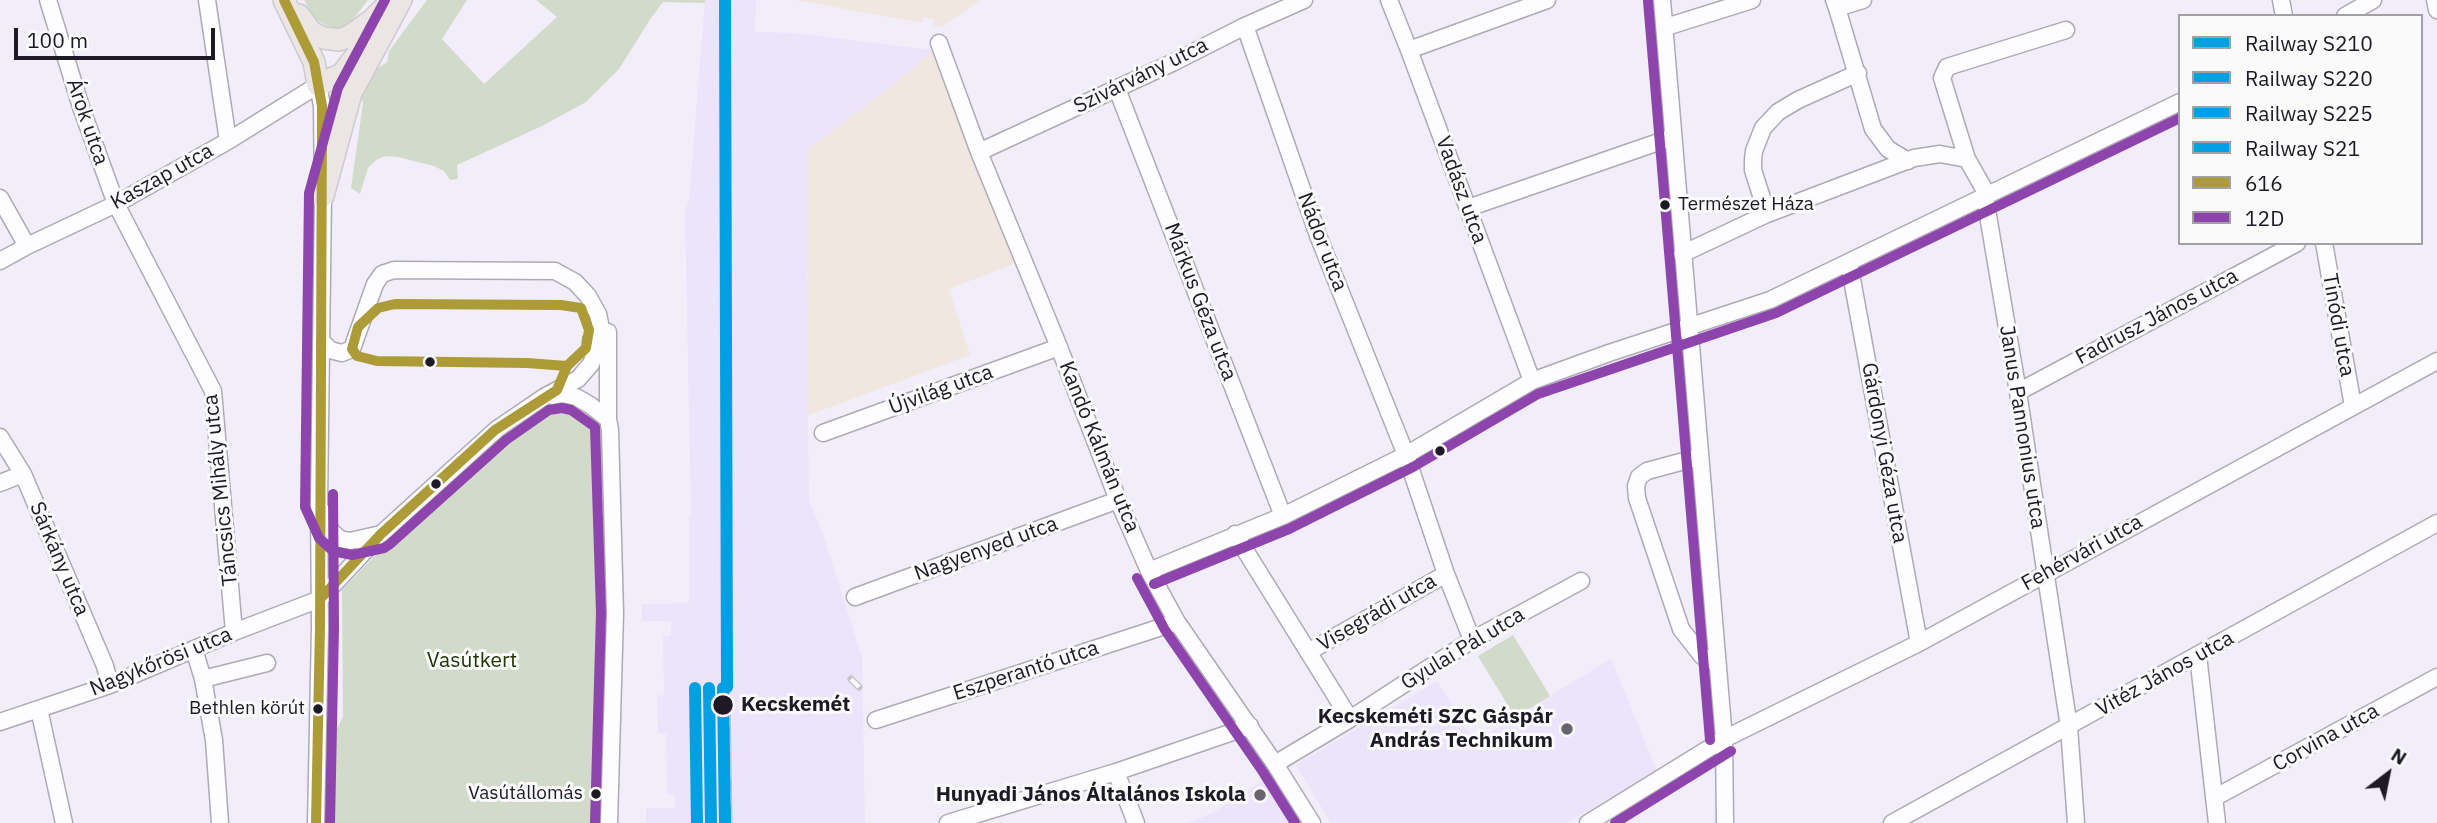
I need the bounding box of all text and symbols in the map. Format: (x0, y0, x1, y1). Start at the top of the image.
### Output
scale bar (18, 14, 219, 58)
legend (2178, 14, 2423, 245)
text: 100 m (27, 26, 88, 54)
text: Railway S210 (2245, 29, 2373, 57)
street label: Szivárvány utca (1070, 33, 1212, 119)
text: Railway S220 (2245, 64, 2373, 92)
street label: Árok utca (60, 75, 114, 169)
text: Railway S225 (2245, 99, 2373, 127)
street label: Vadász utca (1430, 133, 1492, 247)
text: Railway S21 (2245, 134, 2360, 162)
street label: Kaszap utca (106, 139, 218, 215)
text: 616 (2245, 169, 2283, 197)
street label: Nádor utca (1292, 189, 1352, 295)
place label: Természet Háza (1678, 194, 1814, 216)
marker: Természet Háza (1658, 198, 1672, 212)
text: 12D (2245, 204, 2284, 232)
street label: Márkus Géza utca (1158, 220, 1242, 384)
street label: Fadrusz János utca (2071, 264, 2243, 370)
street label: Tinódi utca (2317, 271, 2359, 379)
street label: Janus Pannonius utca (1993, 323, 2051, 531)
unlabelled marker (423, 355, 437, 369)
street label: Kandó Kálmán utca (1053, 358, 1145, 536)
street label: Újvilág utca (885, 360, 997, 420)
street label: Gárdonyi Géza utca (1856, 361, 1912, 545)
street label: Táncsics Mihály utca (198, 393, 244, 587)
unlabelled marker (1433, 444, 1447, 458)
unlabelled marker (429, 477, 443, 491)
street label: Sárkány utca (24, 498, 94, 620)
street label: Fehérvári utca (2017, 509, 2147, 597)
street label: Nagyenyed utca (911, 511, 1061, 587)
street label: Visegrádi utca (1313, 569, 1441, 657)
street label: Gyulai Pál utca (1397, 602, 1529, 696)
street label: Nagykőrösi utca (86, 622, 236, 702)
street label: Vitéz János utca (2092, 626, 2238, 722)
street label: Eszperantó utca (950, 636, 1102, 706)
park label: Vasútkert (427, 648, 517, 674)
place label: Kecskemét (741, 692, 850, 718)
marker: Kecskemét (711, 693, 735, 717)
place label: Bethlen körút (189, 698, 305, 720)
street label: Corvina utca (2269, 699, 2383, 777)
marker: Bethlen körút (311, 702, 325, 716)
place label: Kecskeméti SZC Gáspár András Technikum (1318, 704, 1553, 754)
marker: Kecskeméti SZC Gáspár András Technikum (1559, 721, 1575, 737)
north arrow (2353, 739, 2423, 809)
text: N (2387, 742, 2411, 770)
place label: Hunyadi János Általános Iskola (936, 782, 1246, 808)
place label: Vasútállomás (468, 783, 583, 805)
marker: Vasútállomás (589, 787, 603, 801)
marker: Hunyadi János Általános Iskola (1252, 787, 1268, 803)

